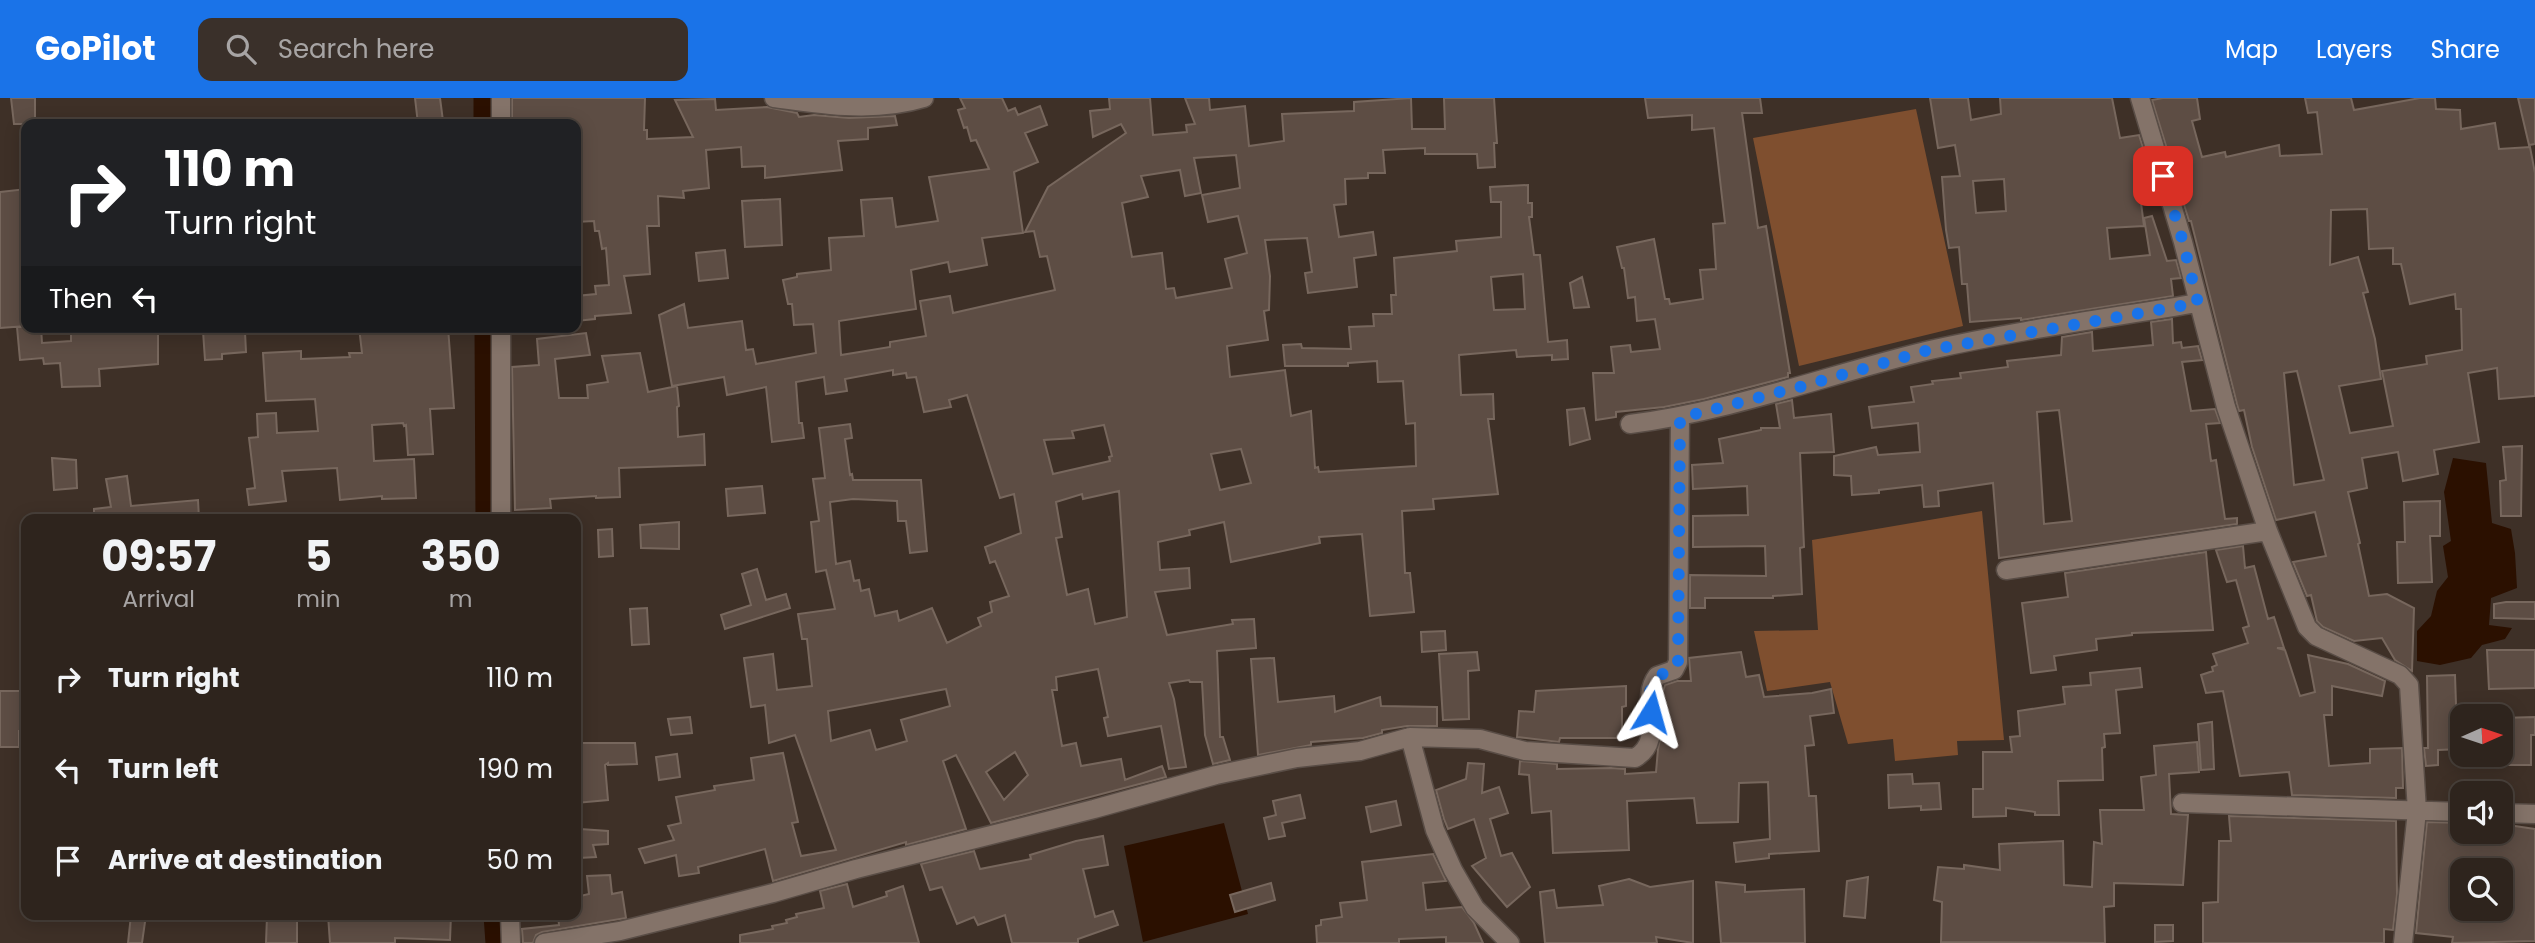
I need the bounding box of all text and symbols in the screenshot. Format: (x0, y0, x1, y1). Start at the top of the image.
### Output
search box (198, 18, 688, 81)
text: GoPilot (35, 25, 156, 72)
icon: search (222, 30, 260, 68)
text: Search here (278, 31, 434, 67)
text: Map (2225, 33, 2278, 66)
text: Layers (2316, 33, 2392, 66)
text: Share (2430, 33, 2500, 66)
text: 110 m (164, 135, 295, 203)
pin (2133, 146, 2193, 206)
icon: right (49, 147, 140, 238)
icon: arrive (2144, 157, 2182, 195)
text: Turn right (164, 200, 316, 245)
icon: left (126, 280, 164, 318)
text: Then (49, 281, 112, 317)
text: 09:57 (101, 527, 216, 586)
text: 5 (305, 527, 332, 586)
text: 350 (421, 527, 501, 586)
text: Arrival (122, 583, 195, 615)
text: min (296, 583, 340, 615)
text: m (449, 583, 473, 615)
icon: right (49, 660, 87, 698)
text: Turn right (108, 660, 240, 696)
text: 110 m (486, 660, 553, 696)
position arrow (1614, 675, 1688, 749)
north arrow (2450, 704, 2513, 766)
map controls (2450, 704, 2513, 921)
icon: left (49, 751, 87, 789)
text: Turn left (108, 751, 219, 787)
text: 190 m (478, 751, 553, 787)
button: sound (2450, 781, 2513, 844)
icon: arrive (49, 842, 87, 880)
text: Arrive at destination (108, 842, 383, 878)
text: 50 m (487, 842, 553, 878)
button: search (2450, 858, 2513, 921)

